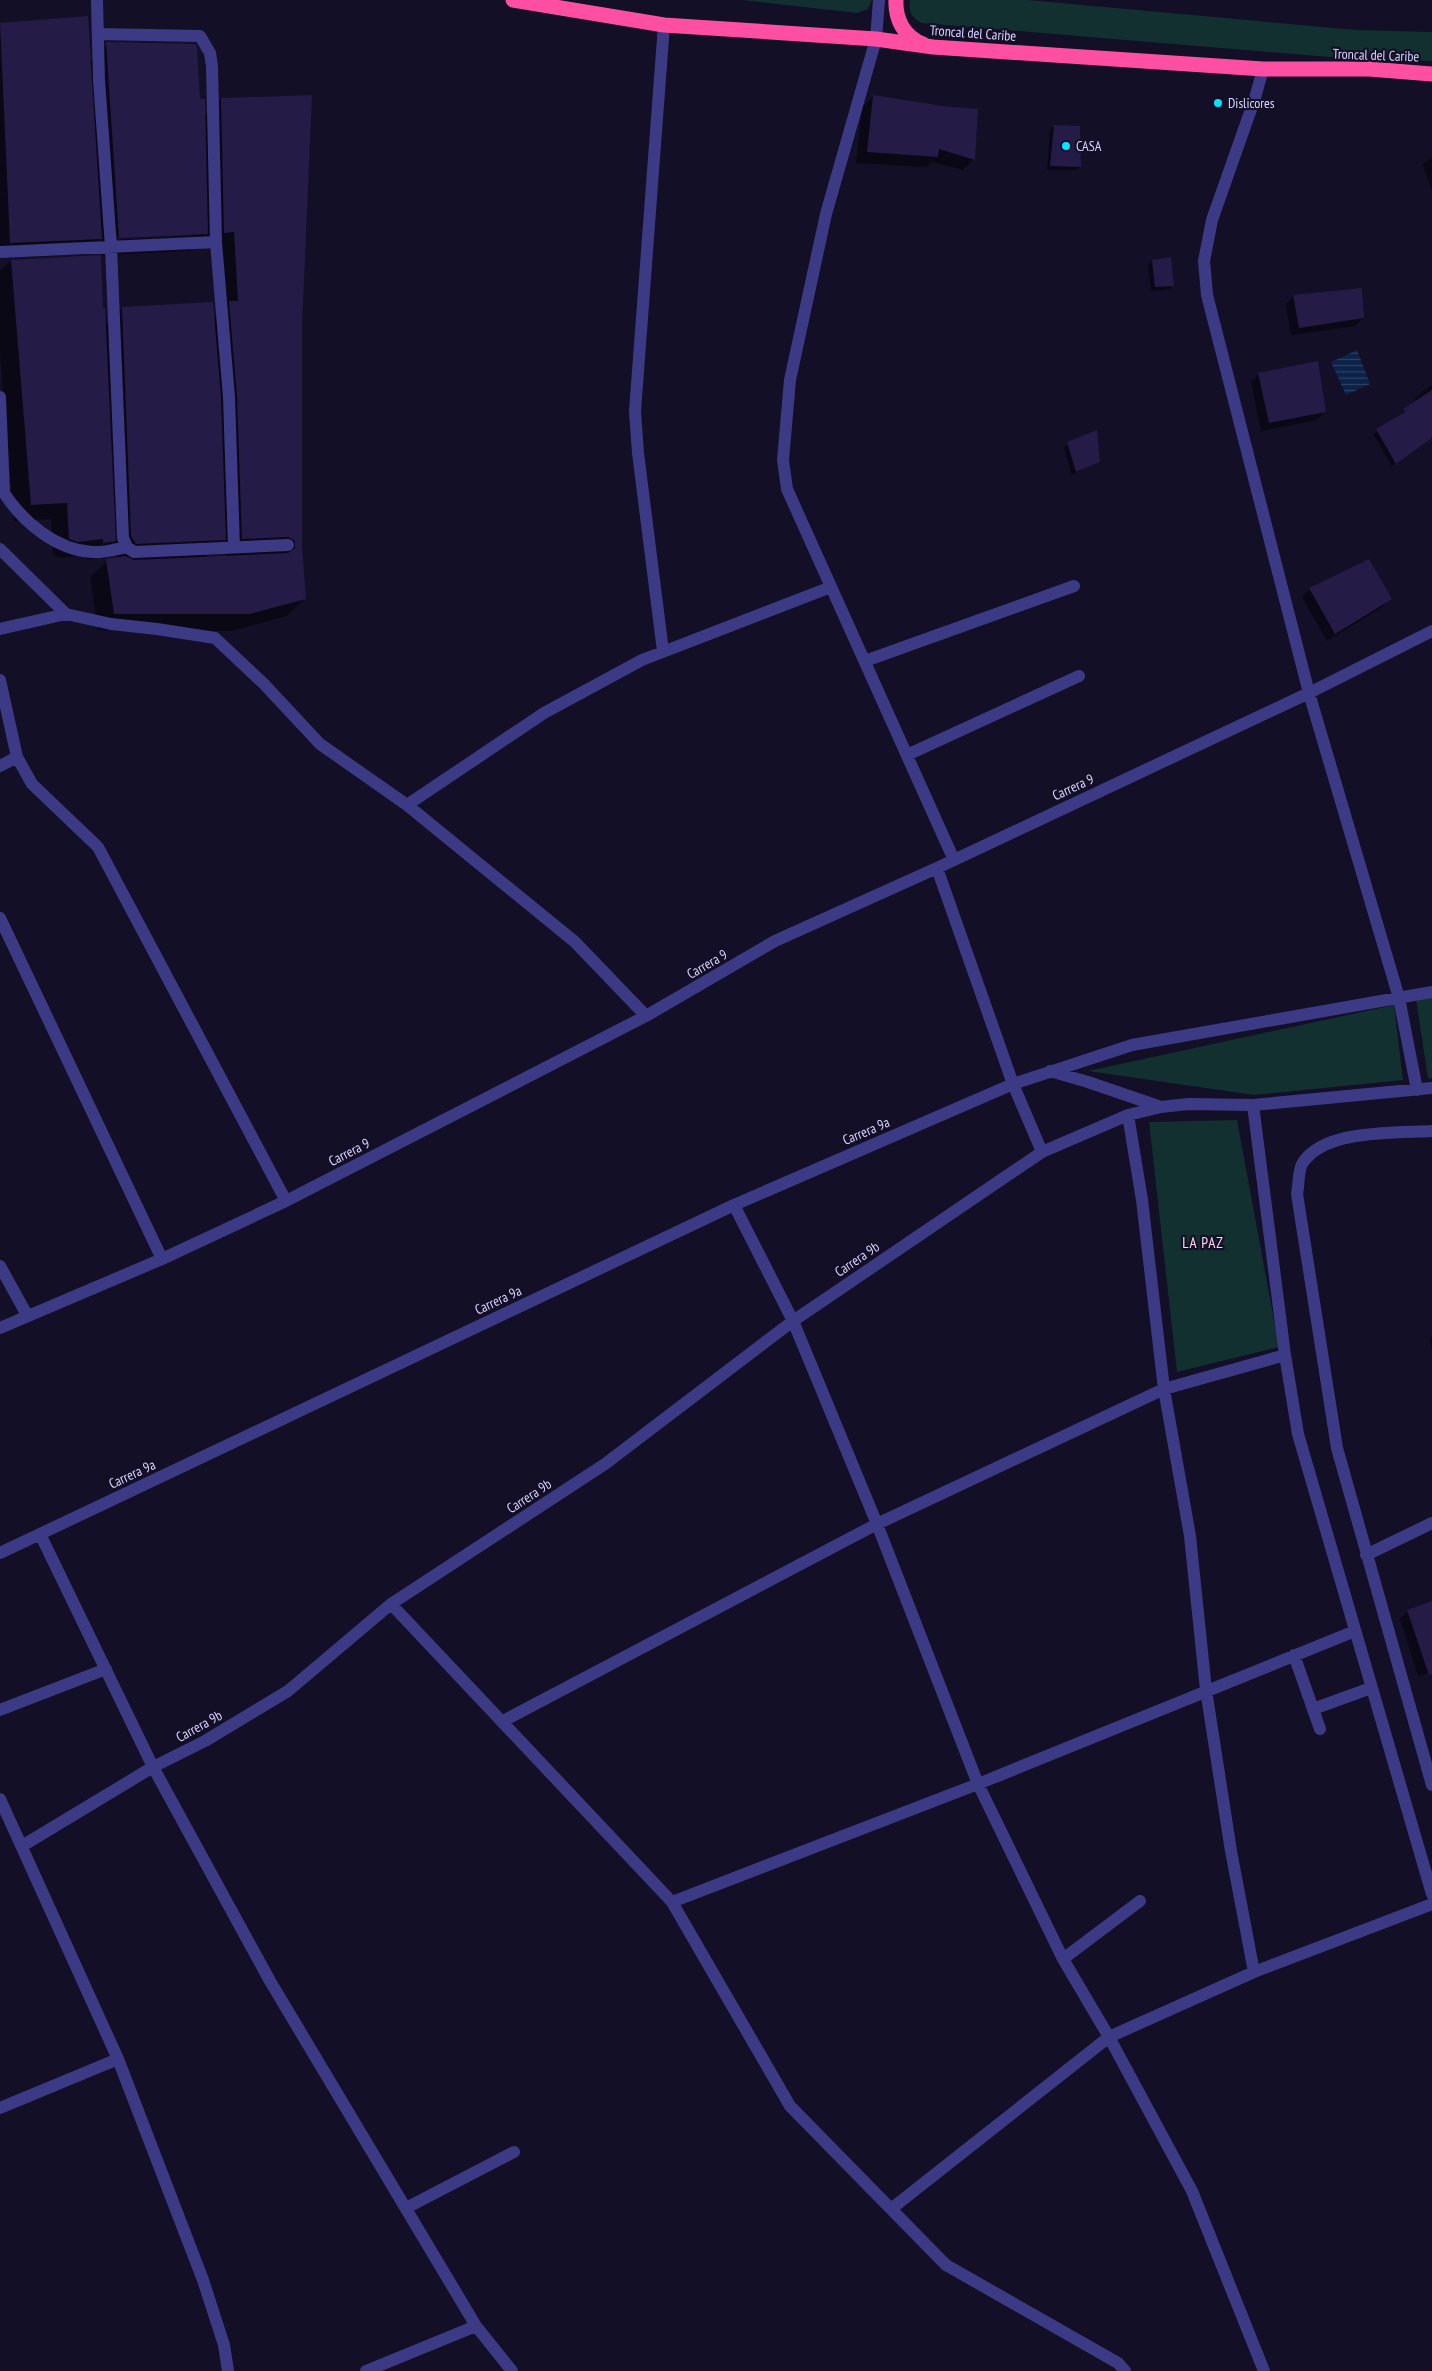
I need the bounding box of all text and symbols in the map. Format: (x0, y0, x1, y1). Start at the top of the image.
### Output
street label: Troncal del Caribe (929, 21, 1017, 45)
street label: Troncal del Caribe (1332, 44, 1420, 66)
place label: Dislicores (1228, 94, 1275, 112)
marker: Dislicores (1212, 97, 1224, 109)
place label: CASA (1076, 137, 1102, 155)
marker: CASA (1060, 140, 1072, 152)
street label: Carrera 9 (1049, 770, 1097, 804)
street label: Carrera 9 (683, 945, 731, 983)
street label: Carrera 9a (840, 1113, 892, 1149)
street label: Carrera 9 (325, 1134, 373, 1170)
district label: LA PAZ (1182, 1233, 1224, 1252)
street label: Carrera 9b (831, 1238, 883, 1280)
street label: Carrera 9a (472, 1281, 524, 1319)
street label: Carrera 9a (106, 1455, 158, 1493)
street label: Carrera 9b (503, 1475, 555, 1517)
street label: Carrera 9b (173, 1706, 225, 1746)

